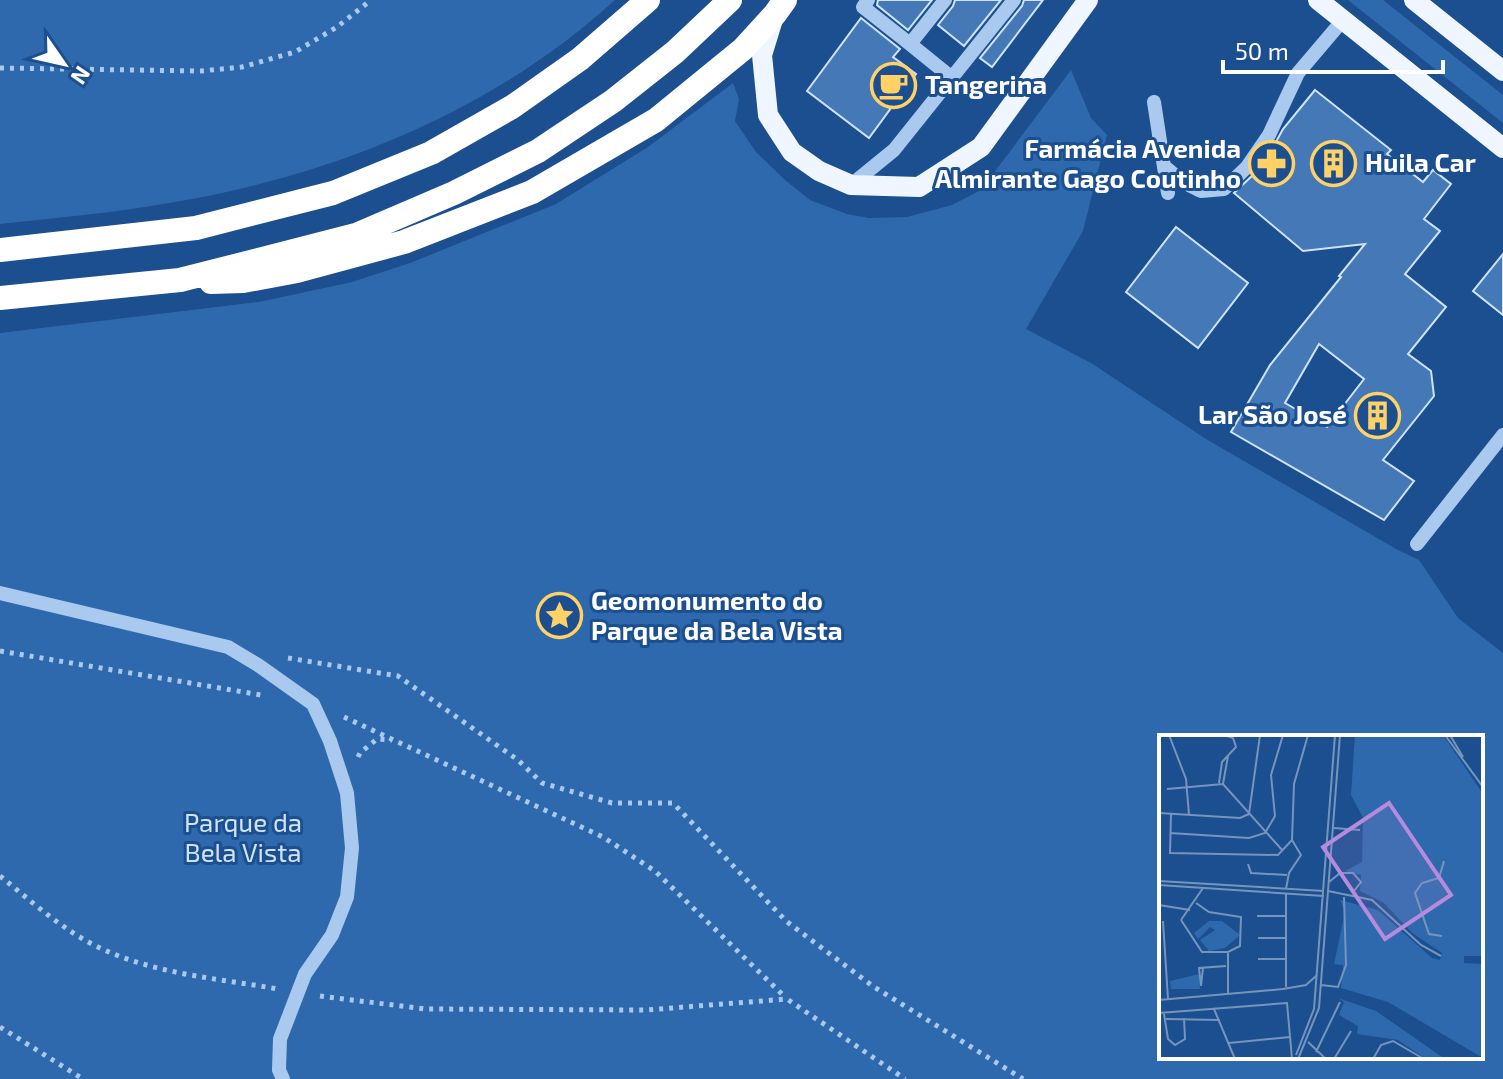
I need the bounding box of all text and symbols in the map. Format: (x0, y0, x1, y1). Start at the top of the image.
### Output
north arrow (24, 24, 104, 104)
scale bar (1223, 24, 1443, 74)
text: 50 m (1235, 36, 1289, 65)
cafe icon: Tangerina (870, 61, 918, 109)
text: N (66, 62, 97, 90)
place label: Tangerina (925, 68, 1047, 99)
place label: Farmácia Avenida Almirante Gago Coutinho (935, 132, 1241, 193)
building icon: Huila Car (1310, 139, 1358, 187)
pharmacy icon: Farmácia Avenida Almirante Gago Coutinho (1248, 140, 1296, 188)
place label: Huila Car (1365, 146, 1476, 177)
building icon: Lar São José (1354, 391, 1402, 439)
place label: Lar São José (1198, 398, 1347, 429)
place label: Geomonumento do Parque da Bela Vista (591, 584, 843, 645)
place icon: Geomonumento do Parque da Bela Vista (536, 592, 584, 640)
inset map (1159, 735, 1483, 1059)
park label: Parque da Bela Vista (184, 806, 302, 867)

